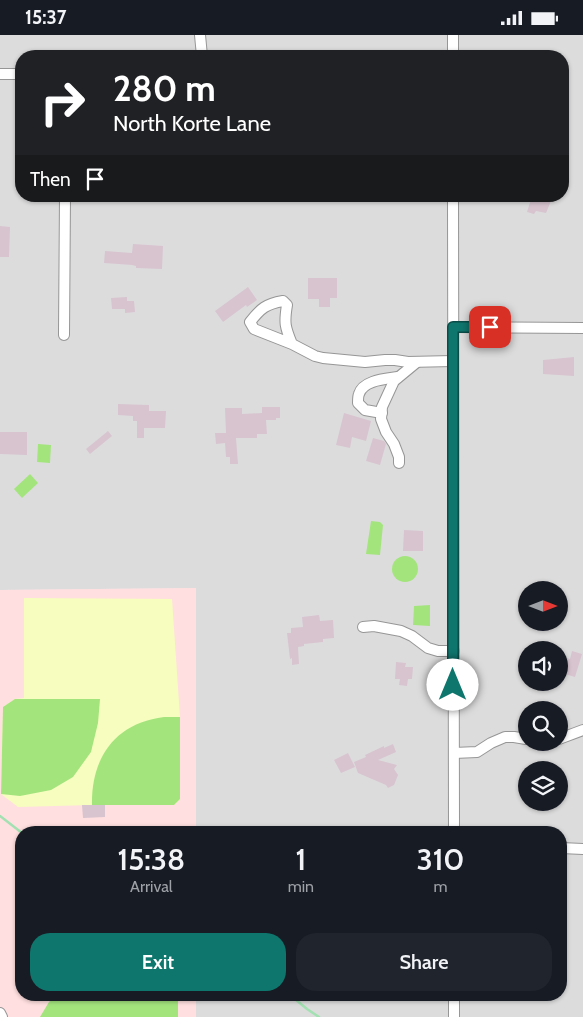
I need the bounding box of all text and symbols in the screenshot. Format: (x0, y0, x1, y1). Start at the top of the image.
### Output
text: 15:37 (25, 6, 66, 29)
text: 280 m (113, 67, 216, 110)
icon: right (30, 70, 95, 135)
text: North Korte Lane (113, 110, 271, 137)
icon: arrive (81, 165, 109, 193)
text: Then (30, 168, 71, 191)
pin (469, 306, 511, 348)
icon: arrive (476, 313, 504, 341)
north arrow (518, 581, 568, 631)
map controls (518, 581, 568, 811)
button: sound (518, 641, 568, 691)
position arrow (426, 658, 478, 710)
button: search (518, 701, 568, 751)
button: layers (518, 761, 568, 811)
text: 15:38 (118, 841, 185, 878)
text: 1 (296, 841, 306, 878)
text: 310 (417, 841, 464, 878)
text: Arrival (130, 877, 173, 896)
text: min (288, 877, 314, 896)
text: m (433, 877, 448, 896)
button: Exit (30, 933, 286, 991)
button: Share (296, 933, 552, 991)

